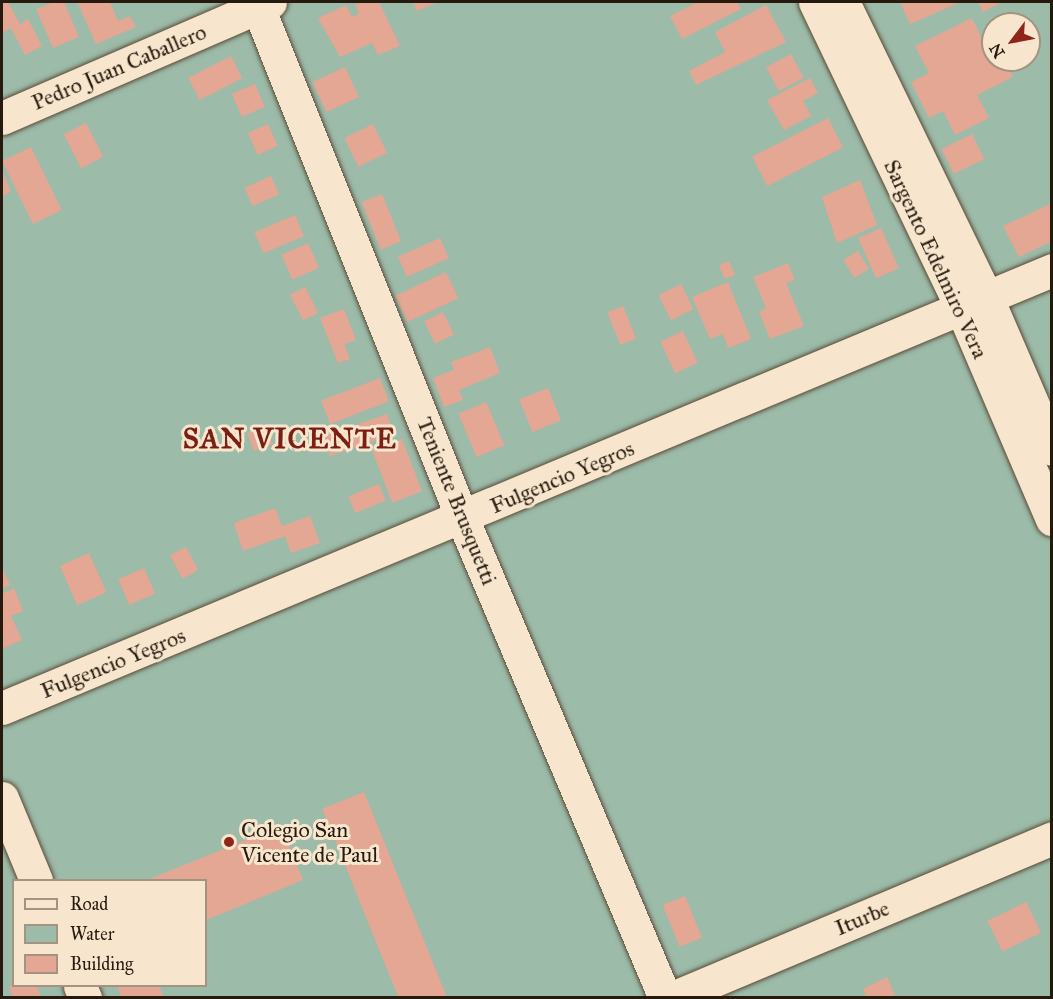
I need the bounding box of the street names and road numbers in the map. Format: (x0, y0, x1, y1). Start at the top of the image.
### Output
street label: Pedro Juan Caballero (28, 18, 210, 116)
street label: Sargento Edelmiro Vera (878, 155, 994, 363)
street label: Teniente Brusquetti (411, 413, 503, 589)
street label: Fulgencio Yegros (486, 435, 638, 519)
street label: Fulgencio Yegros (37, 622, 189, 704)
street label: Iturbe (831, 895, 893, 941)

